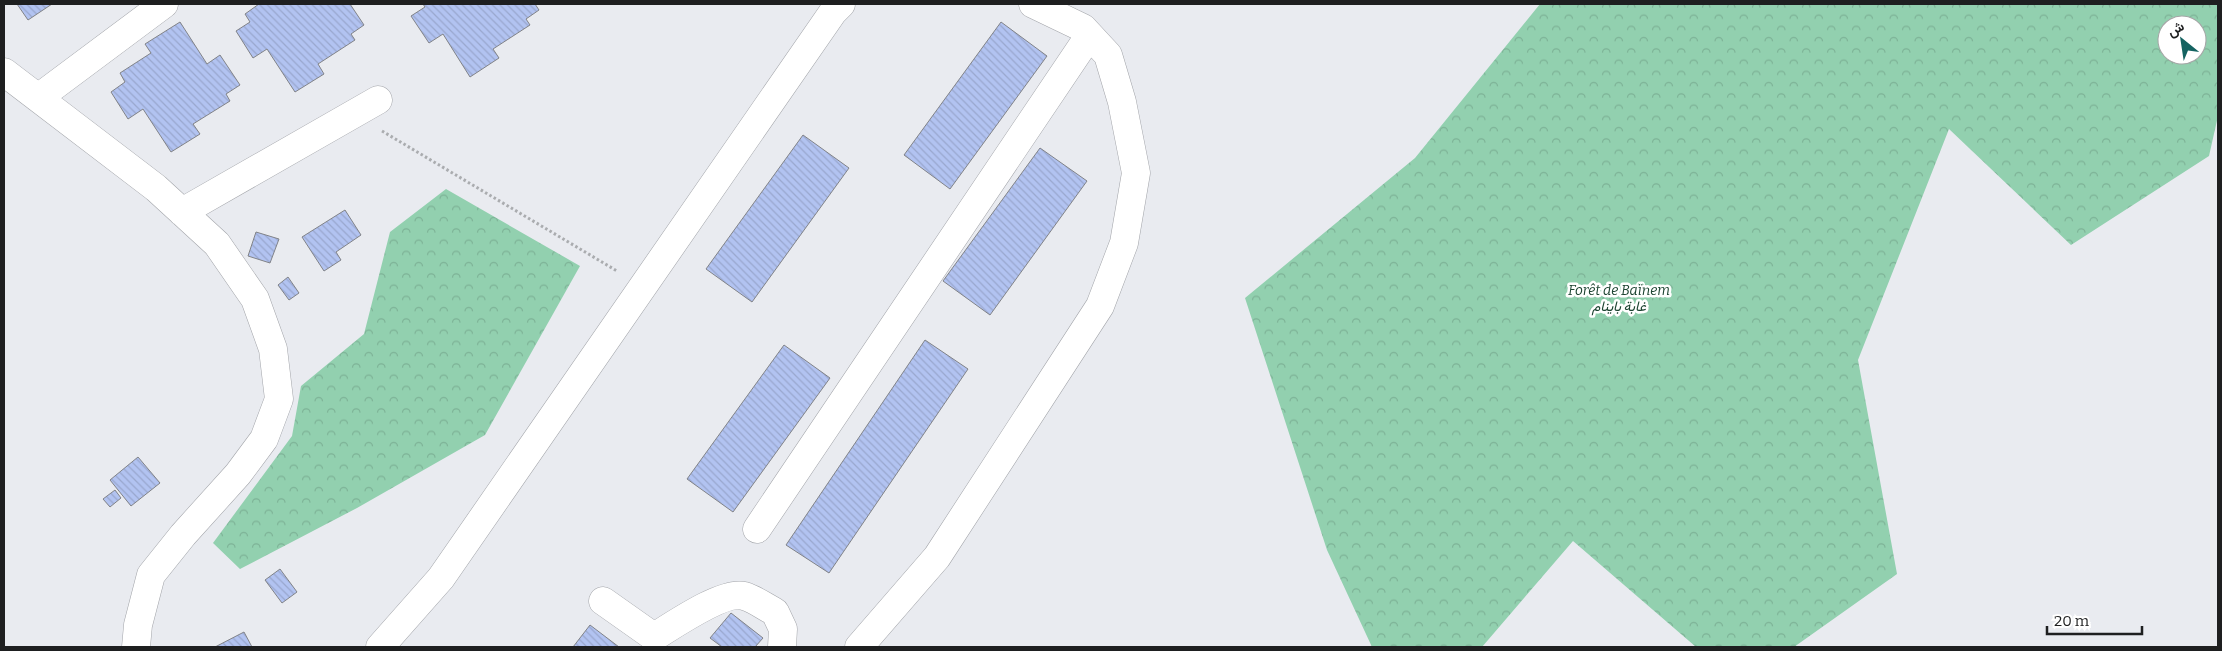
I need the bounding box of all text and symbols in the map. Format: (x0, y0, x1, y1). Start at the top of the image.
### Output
north arrow (2157, 15, 2207, 65)
text: ش (2164, 18, 2187, 41)
park label: Forêt de Baïnem غابة باينام (1568, 282, 1670, 316)
scale bar (2047, 604, 2142, 636)
text: 20 m (2054, 612, 2090, 630)

